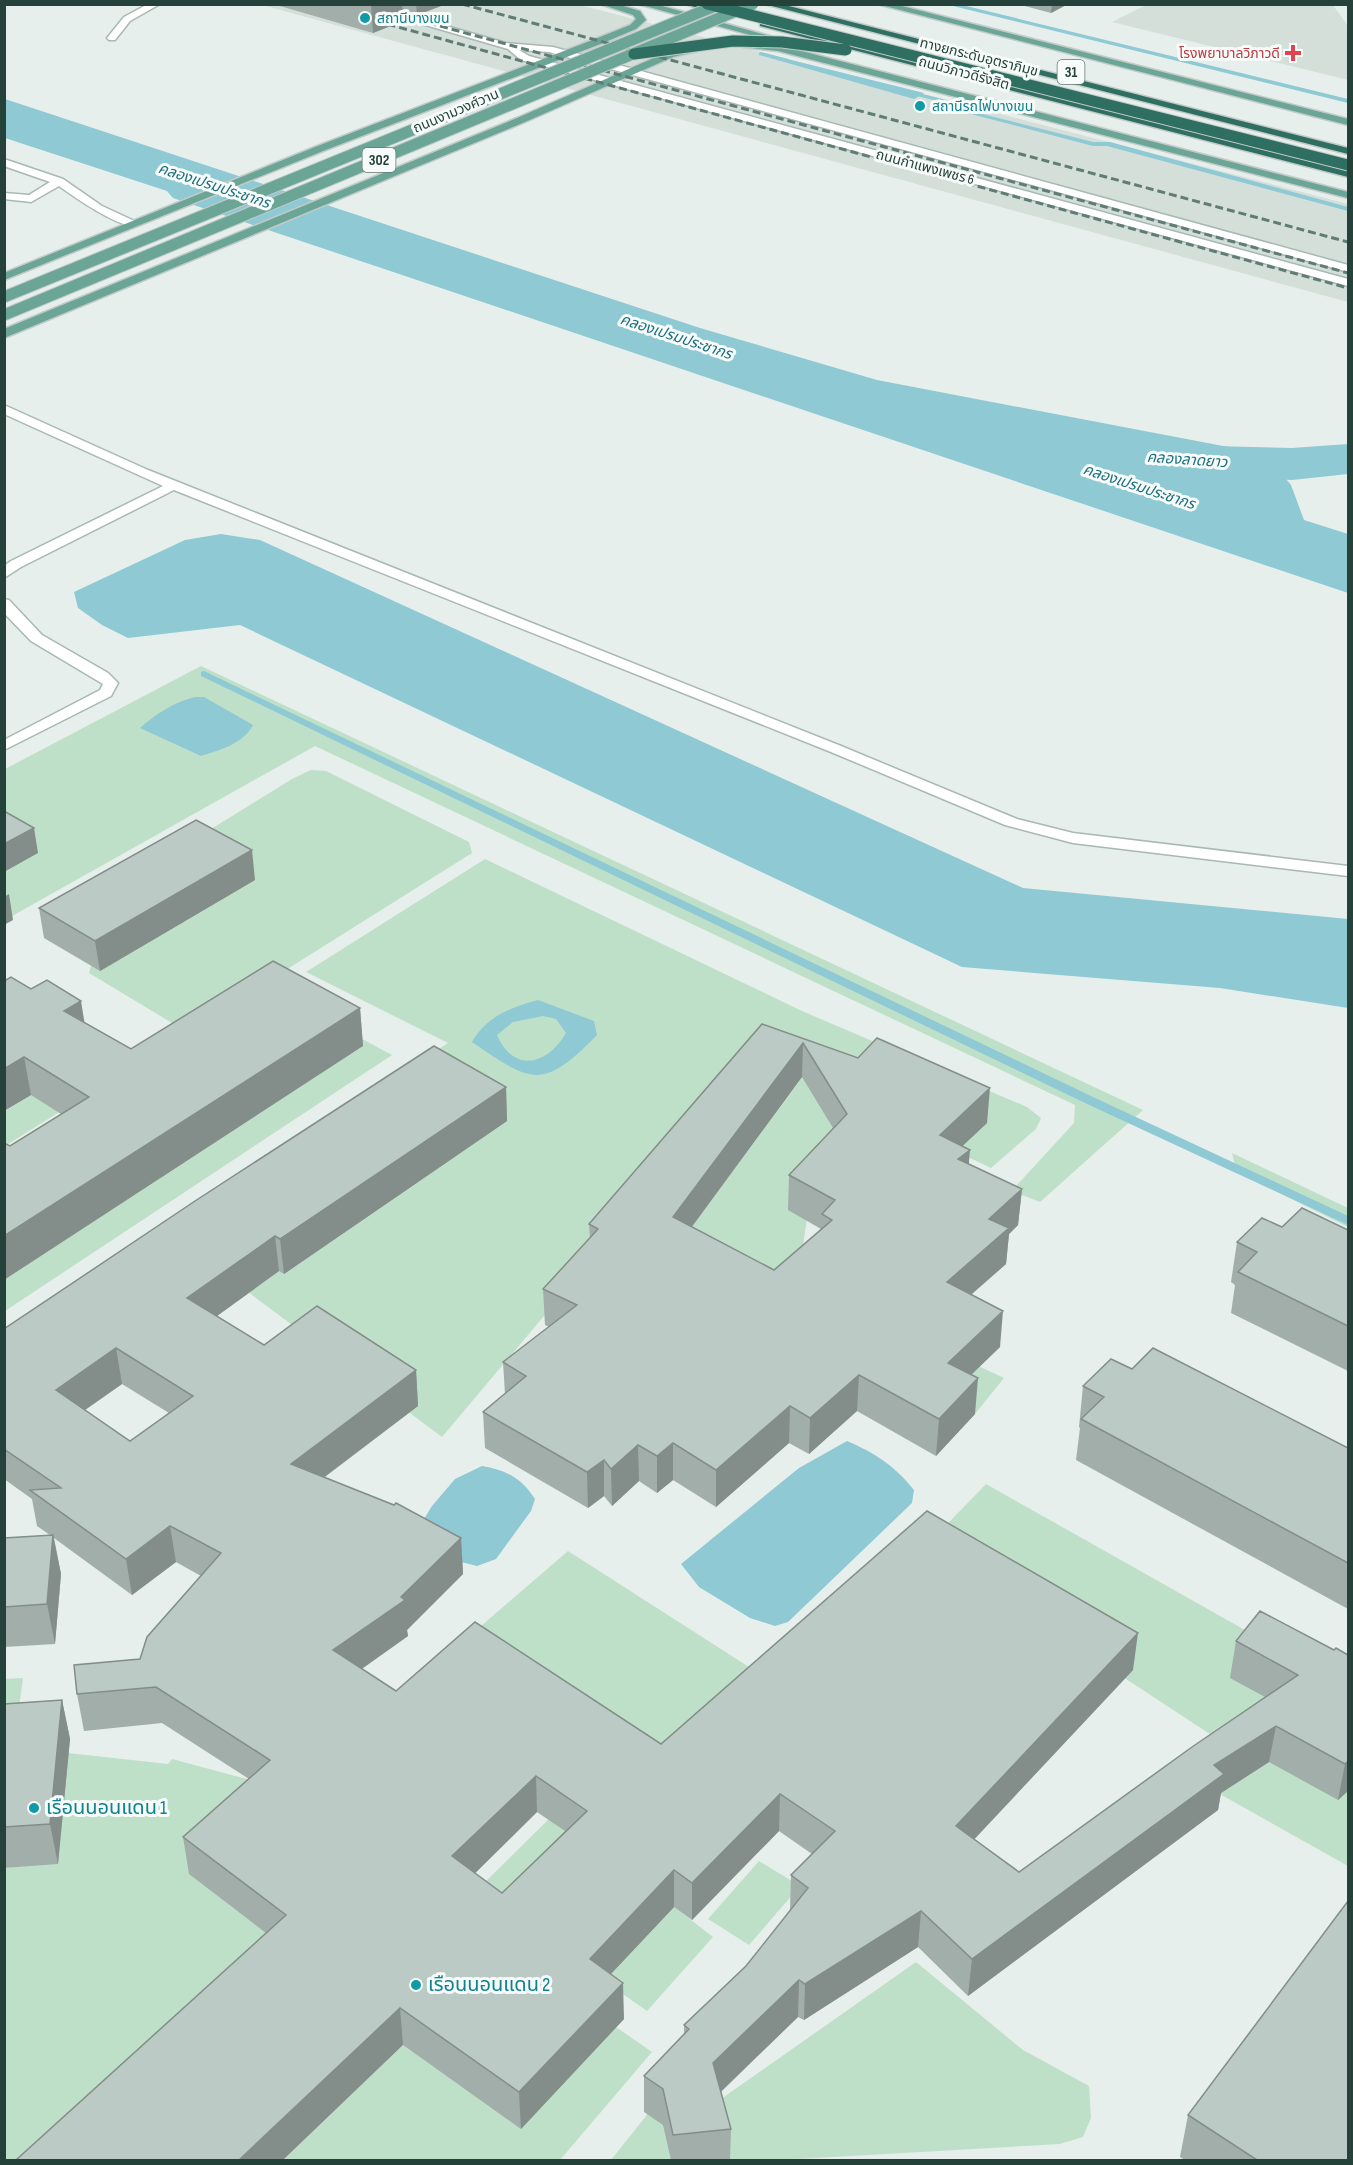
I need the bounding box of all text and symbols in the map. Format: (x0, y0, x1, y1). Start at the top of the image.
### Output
place label: สถานีบางเขน (377, 10, 450, 27)
marker: สถานีบางเขน (358, 11, 372, 25)
street label: ทางยกระดับอุตราภิมุข (918, 34, 1040, 80)
marker: โรงพยาบาลวิภาวดี (1284, 44, 1302, 62)
place label: โรงพยาบาลวิภาวดี (1179, 45, 1280, 62)
street label: ถนนวิภาวดีรังสิต (917, 53, 1011, 93)
road number: 31 (1058, 60, 1084, 84)
street label: ถนนงามวงศ์วาน (410, 85, 502, 137)
place label: สถานีรถไฟบางเขน (932, 98, 1033, 115)
marker: สถานีรถไฟบางเขน (913, 99, 927, 113)
street label: ถนนกำแพงเพชร 6 (874, 146, 976, 188)
road number: 302 (362, 148, 395, 172)
water label: คลองเปรมประชากร (156, 159, 274, 214)
water label: คลองเปรมประชากร (618, 310, 736, 365)
water label: คลองลาดยาว (1146, 448, 1229, 472)
water label: คลองเปรมประชากร (1081, 460, 1199, 515)
place label: เรือนนอนแดน 1 (46, 1796, 167, 1820)
marker: เรือนนอนแดน 1 (27, 1801, 41, 1815)
place label: เรือนนอนแดน 2 (428, 1973, 550, 1997)
marker: เรือนนอนแดน 2 (409, 1978, 423, 1992)

